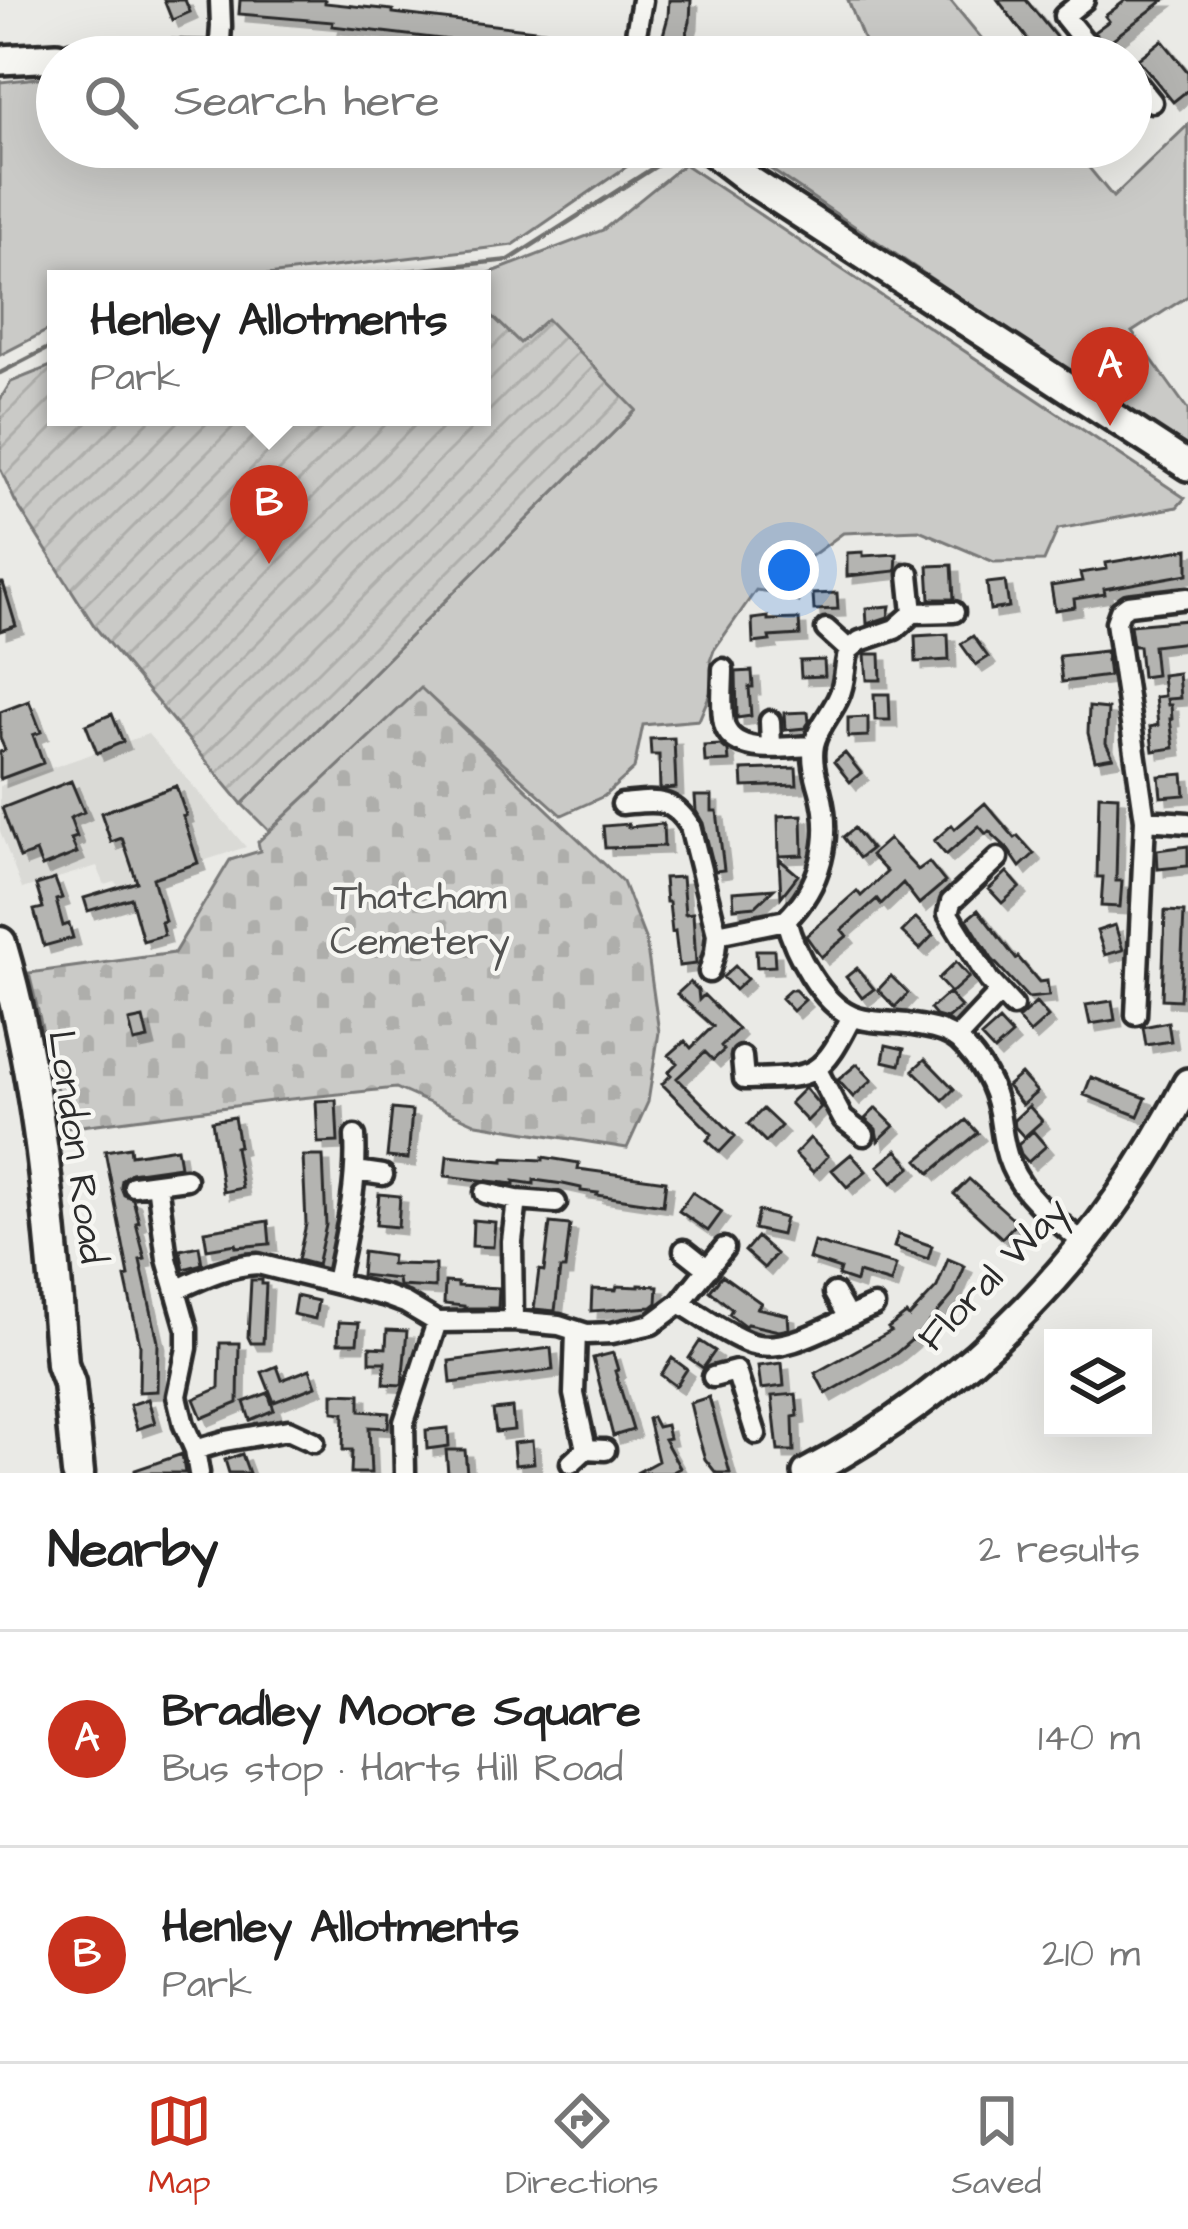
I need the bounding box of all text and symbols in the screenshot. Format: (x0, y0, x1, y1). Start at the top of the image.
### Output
search box (36, 36, 1152, 168)
icon: search (78, 69, 144, 135)
text: Search here (174, 71, 440, 133)
popup (47, 270, 491, 426)
text: Henley Allotments (90, 290, 448, 352)
pin: A (1071, 327, 1149, 426)
text: Park (90, 352, 181, 406)
pin: B (230, 465, 308, 564)
your location (759, 540, 819, 600)
park label: Thatcham Cemetery (330, 871, 510, 971)
street label: London Road (33, 1027, 119, 1267)
street label: Floral Way (906, 1186, 1082, 1365)
map controls (1044, 1329, 1152, 1437)
button: layers (1044, 1329, 1152, 1437)
text: Nearby (48, 1516, 218, 1587)
text: 2 results (979, 1524, 1140, 1578)
text: Bradley Moore Square (162, 1681, 641, 1743)
text: A (75, 1712, 99, 1766)
text: 140 m (1038, 1712, 1140, 1766)
text: Bus stop · Harts Hill Road (162, 1743, 623, 1797)
text: Henley Allotments (162, 1897, 519, 1959)
text: B (73, 1928, 101, 1982)
text: 210 m (1042, 1928, 1140, 1982)
text: Park (162, 1959, 252, 2013)
tab: Map (146, 2088, 212, 2206)
tab: Directions (505, 2088, 659, 2206)
tab: Saved (952, 2088, 1042, 2206)

